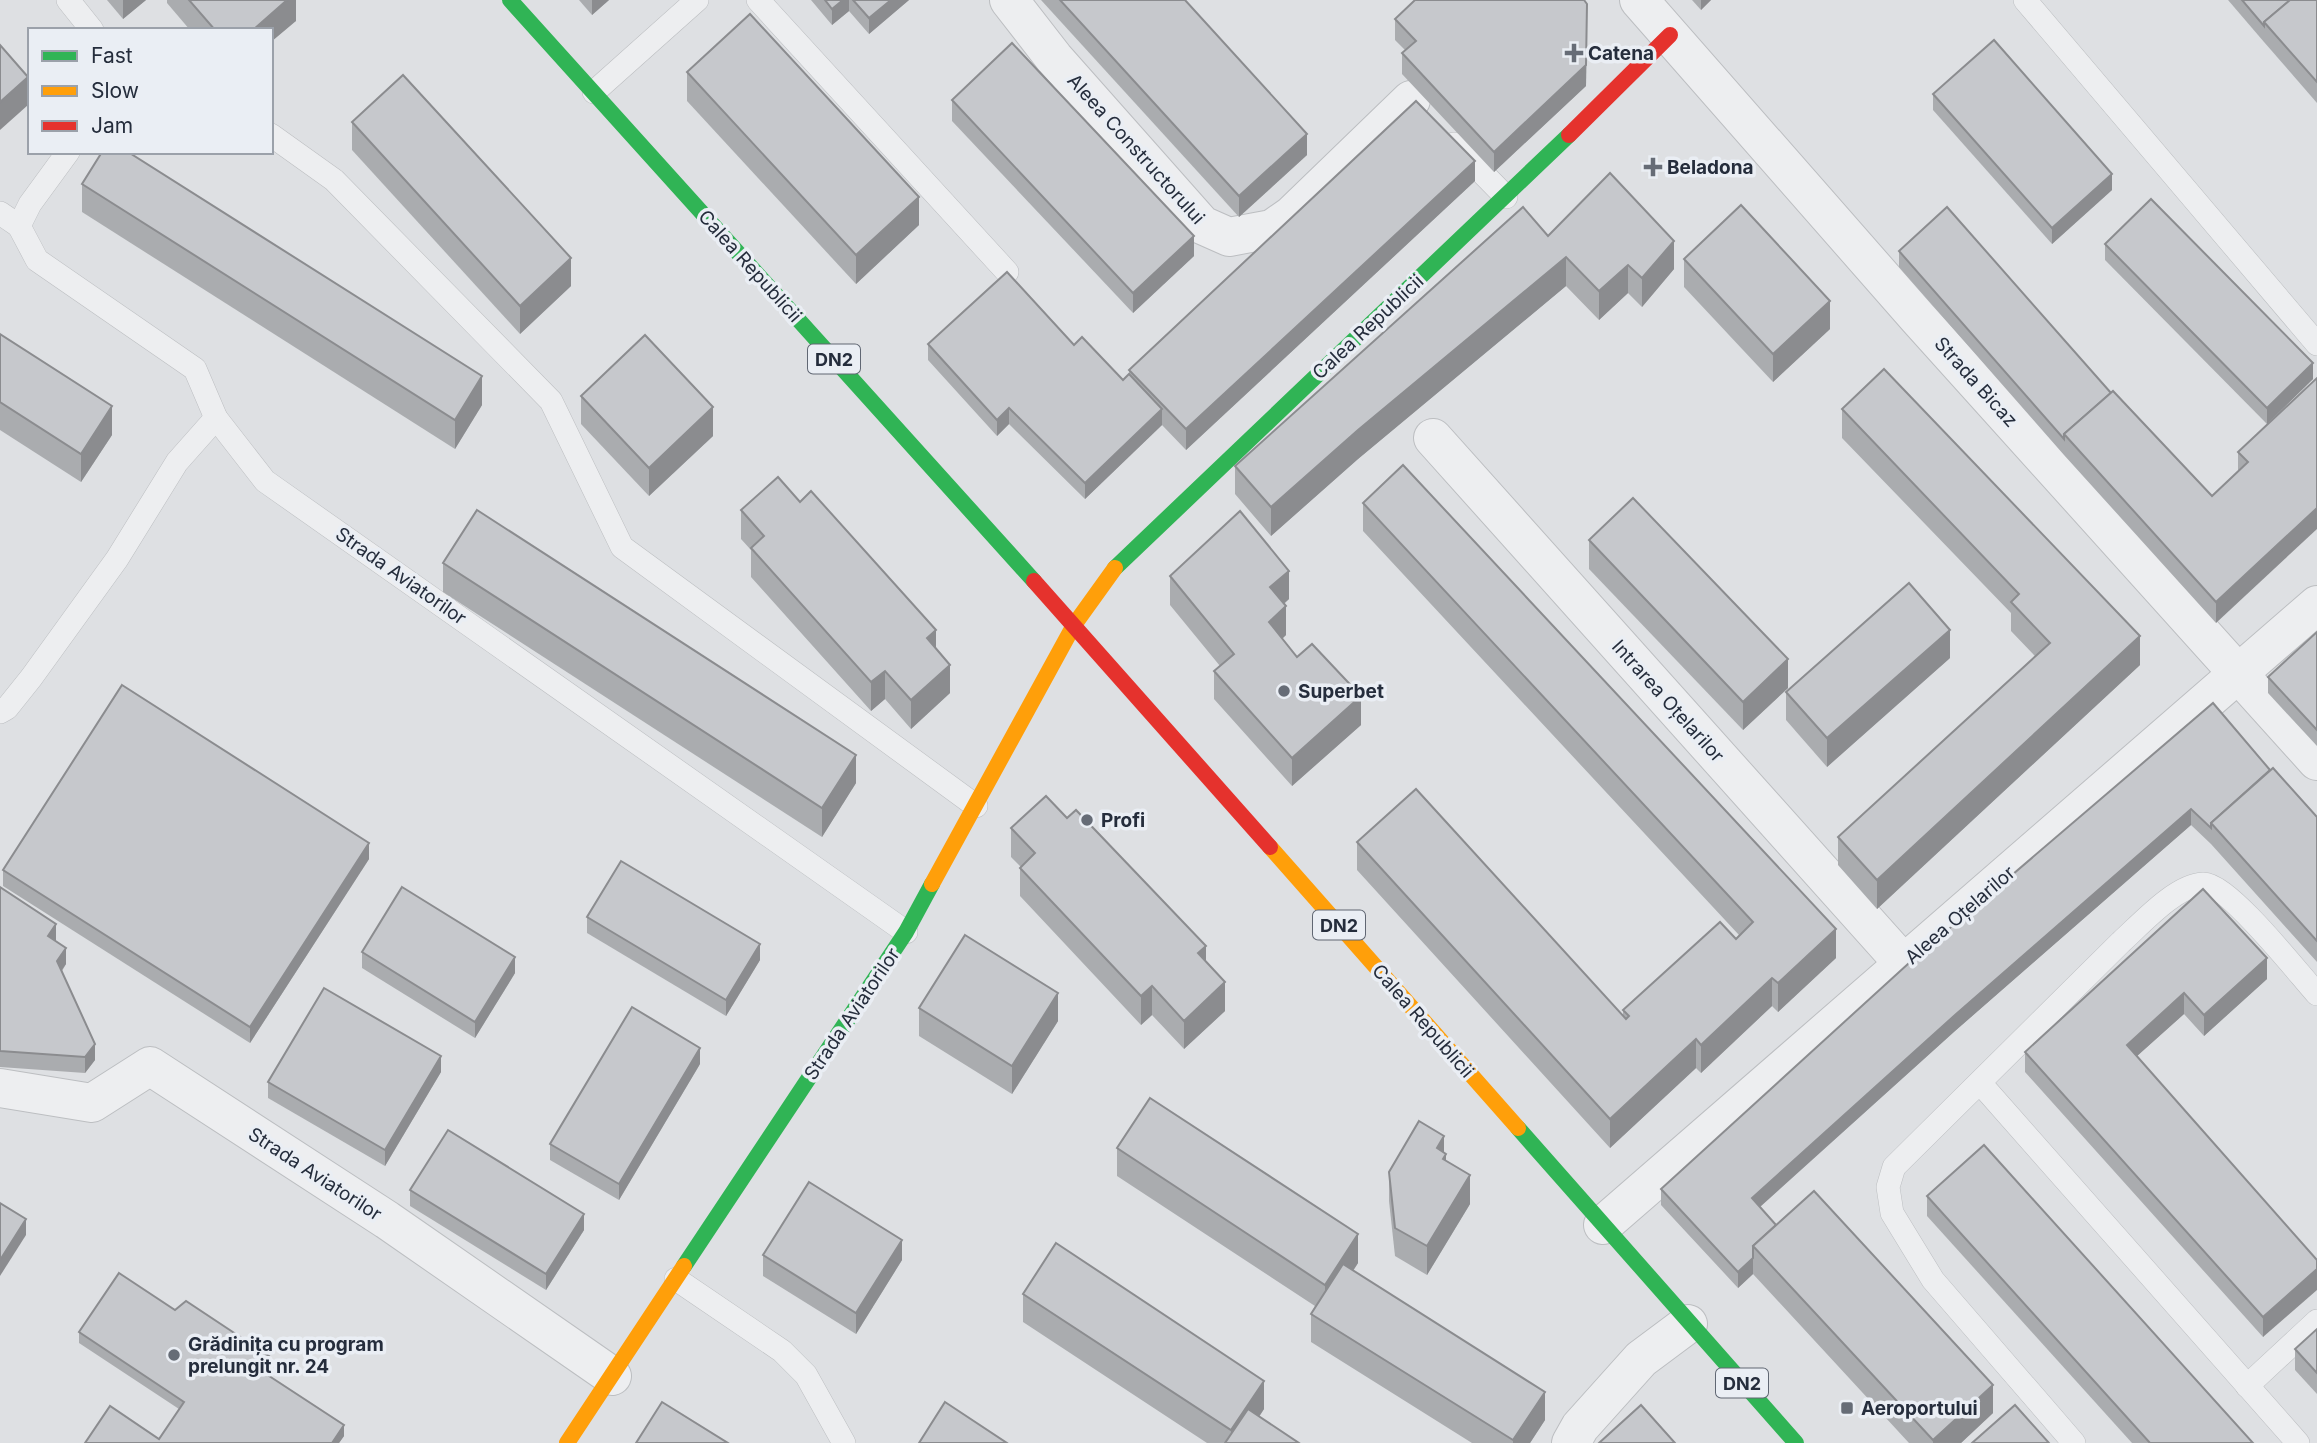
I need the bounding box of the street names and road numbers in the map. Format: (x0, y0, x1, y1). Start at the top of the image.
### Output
street label: Aleea Constructorului (1062, 69, 1210, 229)
street label: Calea Republicii (694, 205, 806, 327)
street label: Calea Republicii (1308, 270, 1428, 384)
street label: Strada Bicaz (1930, 332, 2022, 432)
road number: DN2 (808, 344, 860, 374)
street label: Strada Aviatorilor (331, 522, 471, 630)
street label: Intrarea Oțelarilor (1607, 635, 1729, 767)
street label: Aleea Oțelarilor (1900, 861, 2020, 969)
road number: DN2 (1313, 910, 1365, 940)
street label: Strada Aviatorilor (799, 944, 905, 1084)
street label: Calea Republicii (1367, 959, 1479, 1083)
street label: Strada Aviatorilor (244, 1122, 386, 1226)
road number: DN2 (1716, 1368, 1768, 1398)

